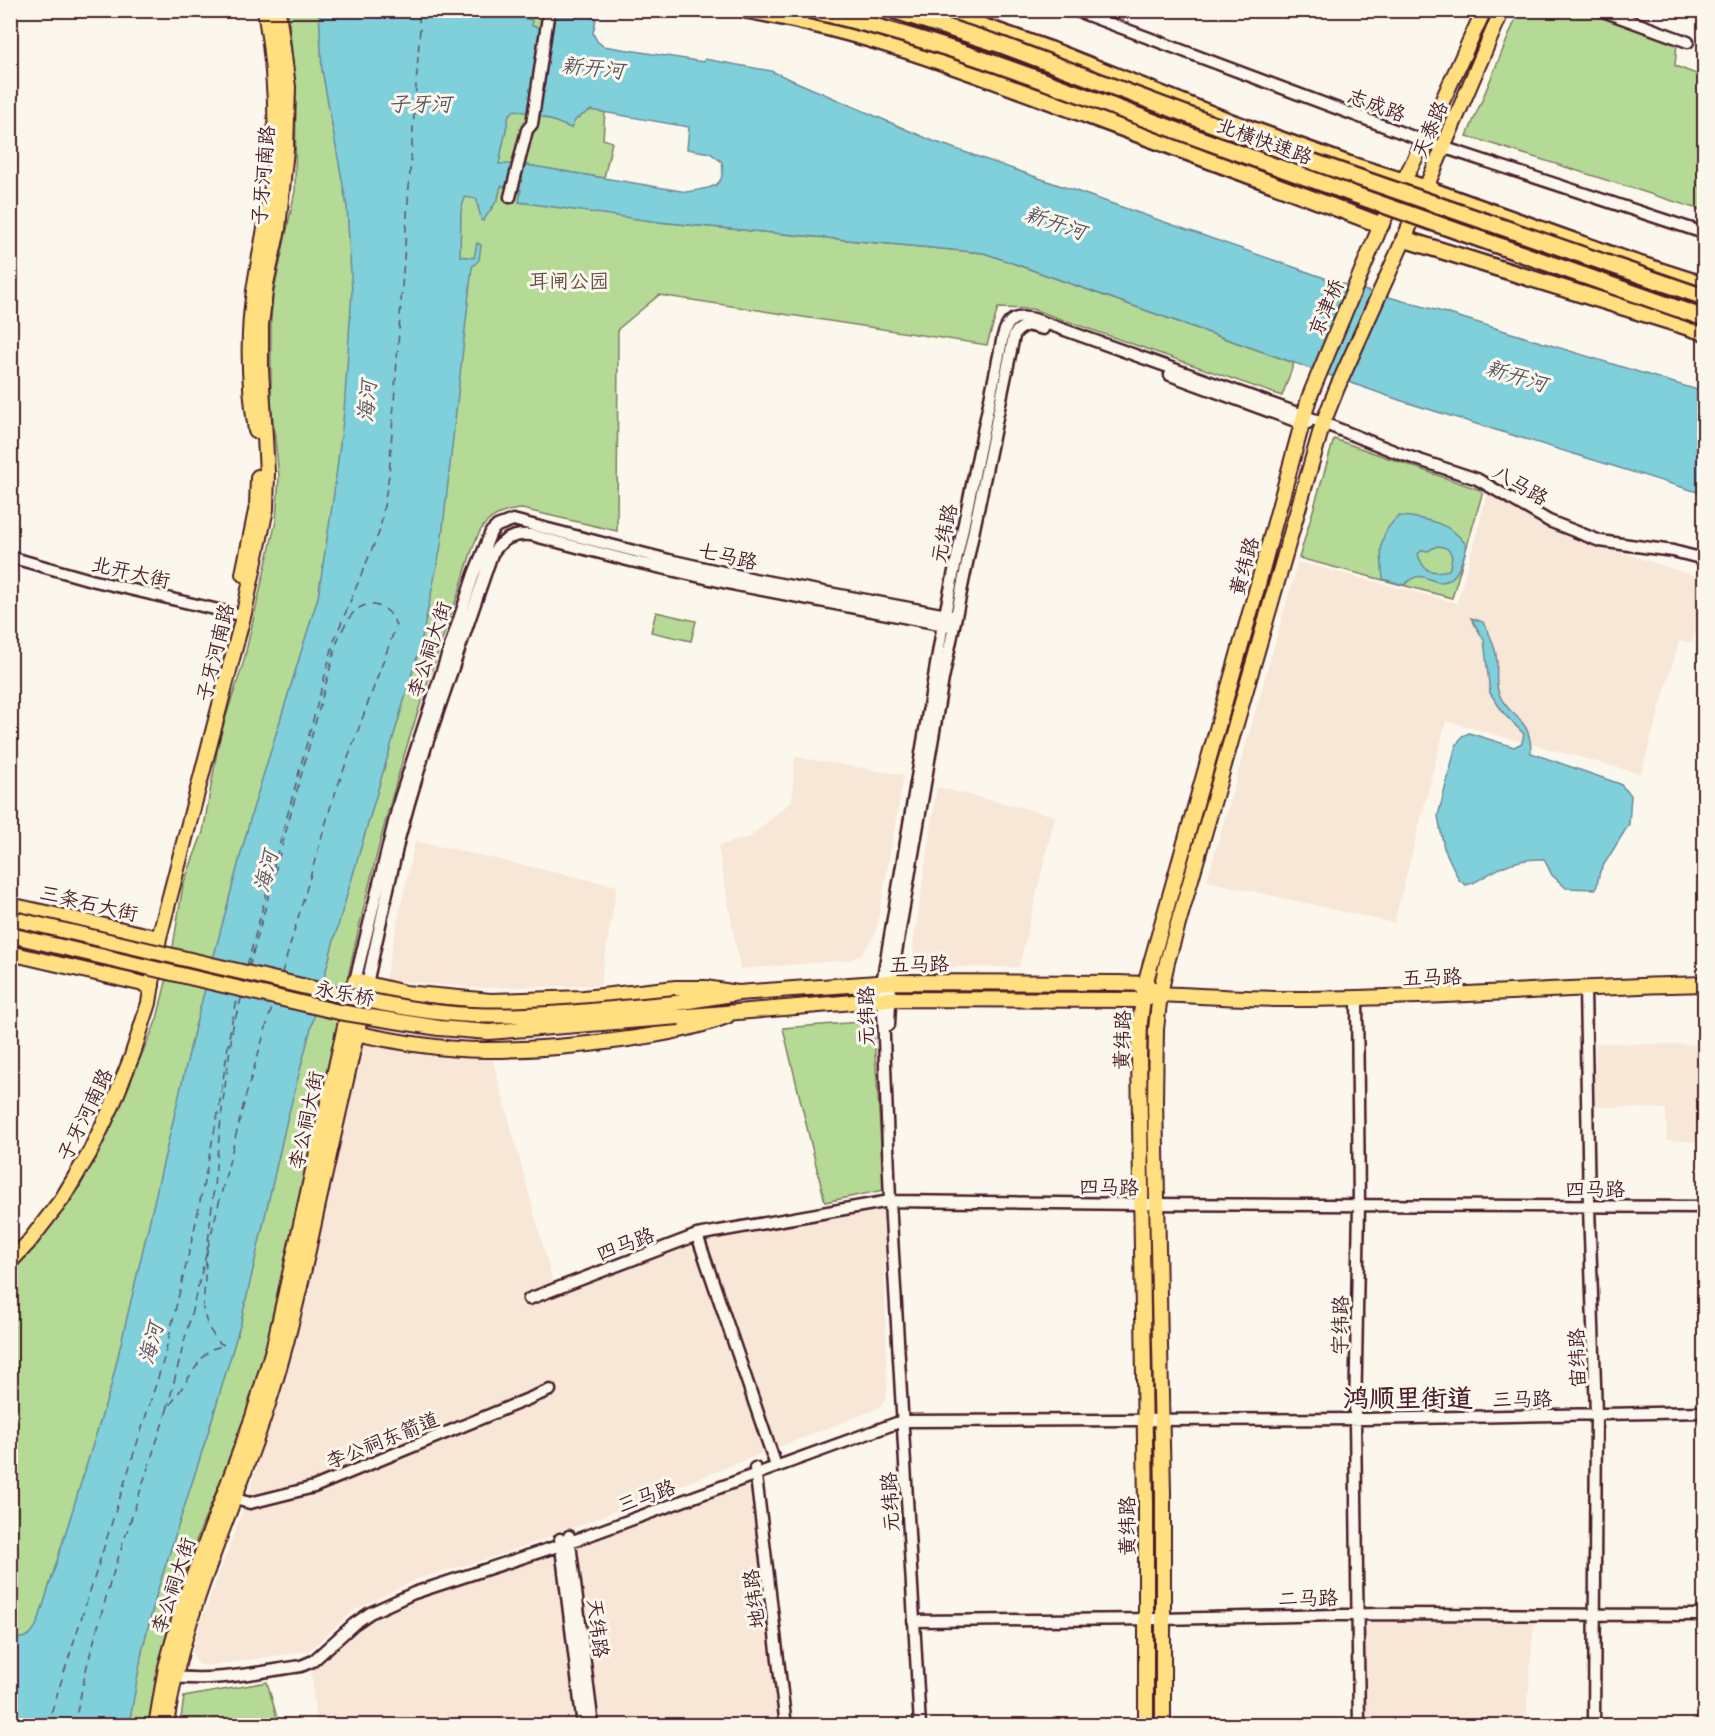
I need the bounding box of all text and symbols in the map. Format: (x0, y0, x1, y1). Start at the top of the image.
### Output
water label: 新开河 (560, 47, 629, 86)
street label: 志成路 (1344, 80, 1411, 129)
water label: 子牙河 (389, 86, 454, 118)
street label: 天泰路 (1403, 95, 1455, 162)
street label: 北横快速路 (1213, 109, 1318, 172)
street label: 子牙河南路 (243, 123, 281, 226)
water label: 新开河 (1021, 196, 1094, 247)
park label: 耳闸公园 (529, 265, 609, 295)
street label: 京津桥 (1299, 274, 1351, 340)
water label: 新开河 (1482, 349, 1555, 399)
water label: 海河 (347, 376, 383, 423)
street label: 八马路 (1488, 456, 1555, 512)
street label: 元纬路 (922, 500, 964, 565)
street label: 黄纬路 (1220, 532, 1266, 599)
street label: 七马路 (695, 534, 762, 577)
street label: 北开大街 (89, 547, 173, 595)
street label: 李公祠大街 (398, 597, 458, 701)
street label: 子牙河南路 (187, 599, 241, 704)
water label: 海河 (243, 844, 285, 895)
street label: 三条石大街 (37, 876, 141, 928)
street label: 五马路 (889, 947, 950, 979)
street label: 五马路 (1401, 960, 1464, 992)
street label: 永乐桥 (313, 972, 377, 1012)
street label: 元纬路 (850, 985, 880, 1046)
street label: 黄纬路 (1105, 1008, 1137, 1071)
street label: 子牙河南路 (49, 1062, 120, 1166)
street label: 李公祠大街 (280, 1068, 330, 1172)
street label: 四马路 (1079, 1170, 1140, 1202)
street label: 四马路 (1565, 1173, 1626, 1203)
street label: 四马路 (592, 1218, 659, 1268)
street label: 宇纬路 (1323, 1294, 1355, 1355)
water label: 海河 (128, 1316, 171, 1367)
street label: 宙纬路 (1560, 1326, 1592, 1389)
district label: 鸿顺里街道 (1343, 1377, 1473, 1416)
street label: 三马路 (1492, 1382, 1553, 1414)
street label: 李公祠东箭道 (321, 1403, 443, 1475)
street label: 三马路 (613, 1470, 680, 1519)
street label: 元纬路 (872, 1470, 906, 1533)
street label: 黄纬路 (1111, 1495, 1141, 1556)
street label: 李公祠大街 (142, 1533, 202, 1637)
street label: 地纬路 (734, 1566, 772, 1631)
street label: 二马路 (1278, 1581, 1339, 1613)
street label: 天纬路 (580, 1596, 618, 1661)

